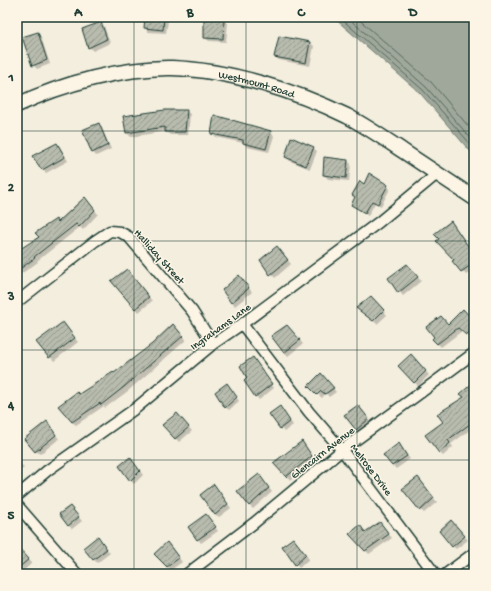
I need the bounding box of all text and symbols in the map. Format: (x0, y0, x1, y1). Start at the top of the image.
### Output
text: A (73, 6, 83, 21)
text: B (186, 6, 195, 21)
text: C (296, 6, 306, 21)
text: D (408, 6, 418, 21)
street label: Westmount Road (217, 69, 297, 102)
text: 1 (7, 71, 14, 86)
text: 2 (8, 181, 15, 196)
street label: Halliday Street (131, 227, 187, 288)
text: 3 (7, 290, 15, 305)
street label: Ingrahams Lane (189, 302, 254, 354)
text: 4 (7, 399, 15, 414)
street label: Glencairn Avenue (289, 425, 358, 482)
street label: Melrose Drive (347, 442, 394, 499)
text: 5 (8, 509, 15, 524)

